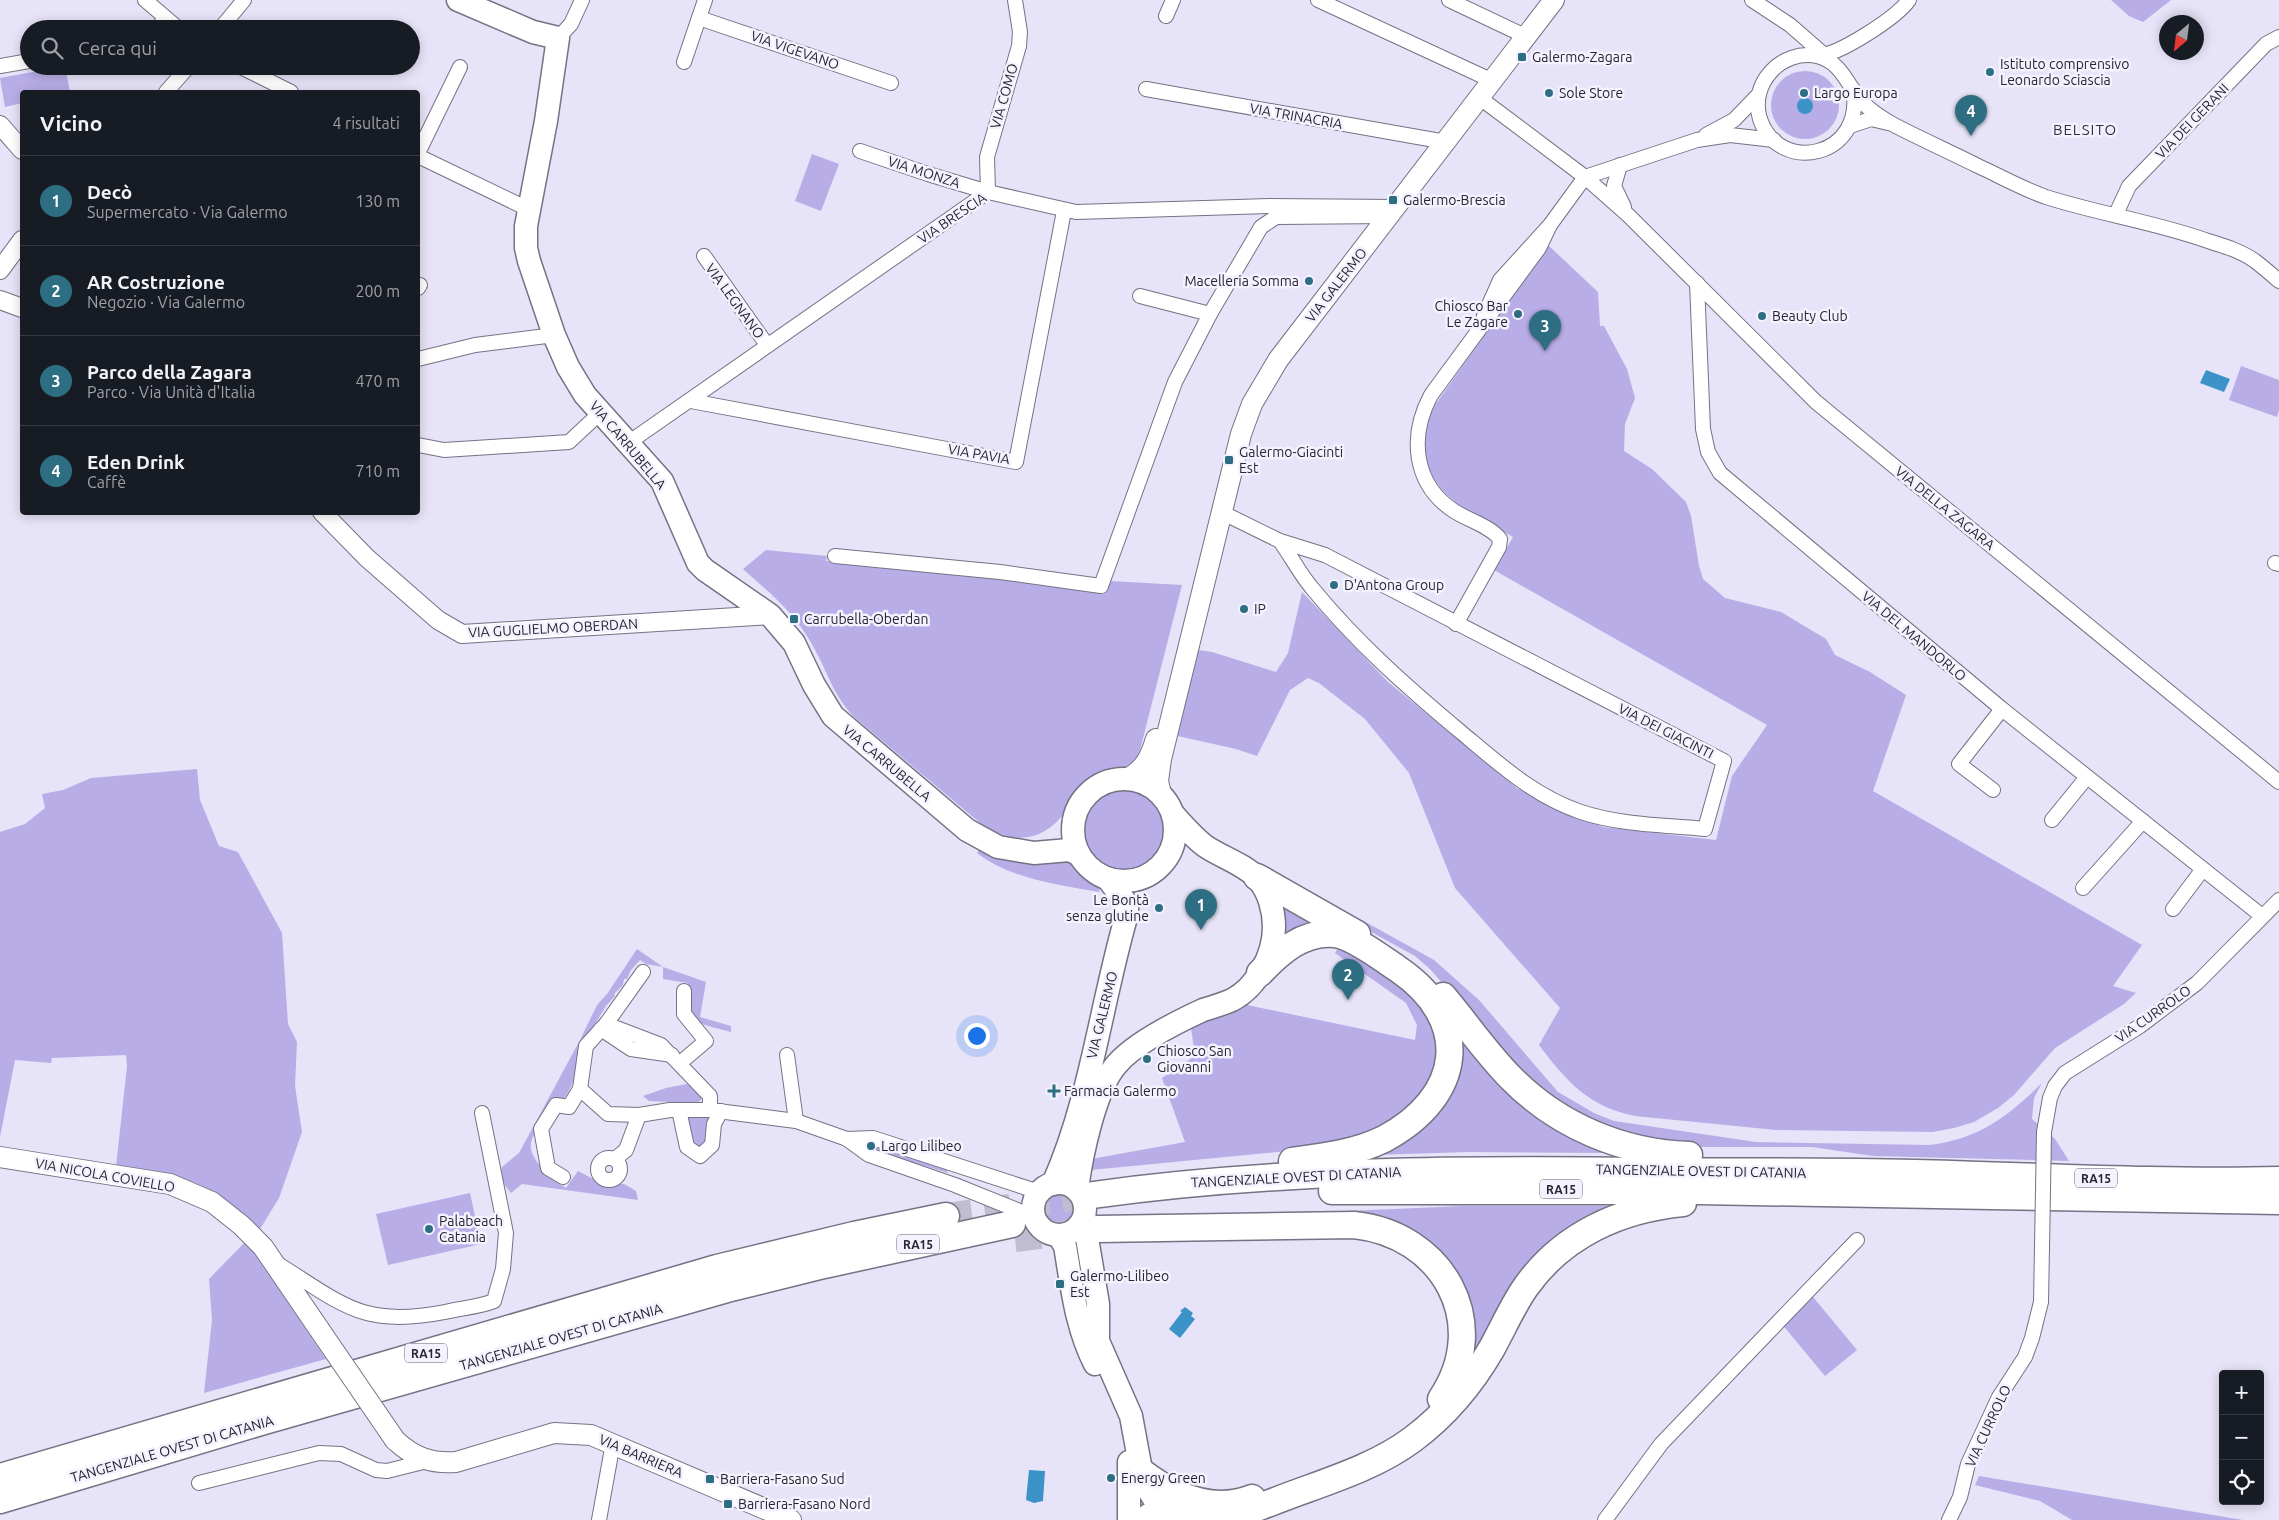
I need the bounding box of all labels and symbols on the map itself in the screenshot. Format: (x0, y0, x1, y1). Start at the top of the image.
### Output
north arrow (2159, 15, 2204, 60)
street label: VIA VIGEVANO (749, 27, 841, 73)
place label: Galermo-Zagara (1532, 49, 1632, 65)
marker: Galermo-Zagara (1516, 51, 1528, 63)
place label: Istituto comprensivo Leonardo Sciascia (2000, 56, 2129, 88)
street label: VIA COMO (987, 61, 1021, 130)
marker: Istituto comprensivo Leonardo Sciascia (1984, 66, 1996, 78)
street label: VIA DEI GERANI (2152, 80, 2232, 162)
place label: Sole Store (1559, 85, 1623, 101)
place label: Largo Europa (1814, 85, 1898, 101)
marker: Sole Store (1543, 87, 1555, 99)
marker: Largo Europa (1798, 87, 1810, 99)
pin: 4 (1955, 95, 1987, 136)
street label: VIA TRINACRIA (1248, 100, 1344, 132)
district label: BELSITO (2053, 121, 2117, 138)
street label: VIA MONZA (886, 153, 962, 191)
street label: VIA BRESCIA (915, 189, 989, 247)
place label: Galermo-Brescia (1403, 192, 1506, 208)
marker: Galermo-Brescia (1387, 194, 1399, 206)
street label: VIA GALERMO (1302, 245, 1370, 325)
street label: VIA LEGNANO (702, 260, 768, 342)
place label: Macelleria Somma (1184, 273, 1299, 289)
marker: Macelleria Somma (1303, 275, 1315, 287)
place label: Chiosco Bar Le Zagare (1435, 298, 1509, 330)
marker: Chiosco Bar Le Zagare (1512, 308, 1524, 320)
place label: Beauty Club (1772, 308, 1848, 324)
pin: 3 (1529, 310, 1561, 351)
marker: Beauty Club (1756, 310, 1768, 322)
street label: VIA CARRUBELLA (586, 398, 670, 492)
street label: VIA PAVIA (947, 441, 1011, 467)
place label: Galermo-Giacinti Est (1239, 444, 1343, 476)
marker: Galermo-Giacinti Est (1223, 454, 1235, 466)
street label: VIA DELLA ZAGARA (1892, 463, 1998, 553)
place label: D'Antona Group (1344, 577, 1444, 593)
marker: D'Antona Group (1328, 579, 1340, 591)
street label: VIA DEL MANDORLO (1859, 588, 1969, 684)
place label: IP (1254, 601, 1266, 617)
marker: IP (1238, 603, 1250, 615)
place label: Carrubella-Oberdan (804, 611, 928, 627)
marker: Carrubella-Oberdan (788, 613, 800, 625)
street label: VIA GUGLIELMO OBERDAN (468, 616, 638, 640)
street label: VIA DEI GIACINTI (1616, 700, 1716, 762)
street label: VIA CARRUBELLA (840, 721, 934, 805)
pin: 1 (1185, 889, 1217, 930)
place label: Le Bontà senza glutine (1066, 892, 1149, 924)
marker: Le Bontà senza glutine (1153, 902, 1165, 914)
pin: 2 (1332, 959, 1364, 1000)
street label: VIA GALERMO (1083, 969, 1121, 1061)
street label: VIA CURROLO (2112, 982, 2194, 1046)
your location (964, 1023, 990, 1049)
place label: Chiosco San Giovanni (1157, 1043, 1232, 1075)
marker: Chiosco San Giovanni (1141, 1053, 1153, 1065)
place label: Farmacia Galermo (1064, 1083, 1176, 1099)
marker: Farmacia Galermo (1048, 1085, 1060, 1097)
place label: Largo Lilibeo (881, 1138, 962, 1154)
marker: Largo Lilibeo (865, 1140, 877, 1152)
street label: VIA NICOLA COVIELLO (34, 1155, 176, 1195)
street label: TANGENZIALE OVEST DI CATANIA (1596, 1161, 1806, 1181)
street label: TANGENZIALE OVEST DI CATANIA (1190, 1164, 1402, 1190)
road number: RA15 (2075, 1168, 2117, 1188)
road number: RA15 (1540, 1180, 1582, 1198)
place label: Palabeach Catania (439, 1213, 503, 1245)
marker: Palabeach Catania (423, 1223, 435, 1235)
road number: RA15 (897, 1234, 939, 1254)
place label: Galermo-Lilibeo Est (1070, 1268, 1169, 1300)
marker: Galermo-Lilibeo Est (1054, 1278, 1066, 1290)
street label: TANGENZIALE OVEST DI CATANIA (458, 1300, 664, 1374)
road number: RA15 (405, 1344, 447, 1362)
street label: VIA CURROLO (1962, 1382, 2014, 1470)
street label: TANGENZIALE OVEST DI CATANIA (69, 1412, 275, 1486)
street label: VIA BARRIERA (596, 1431, 686, 1481)
place label: Energy Green (1121, 1470, 1206, 1486)
place label: Barriera-Fasano Sud (720, 1471, 845, 1487)
marker: Energy Green (1105, 1472, 1117, 1484)
marker: Barriera-Fasano Sud (704, 1473, 716, 1485)
place label: Barriera-Fasano Nord (738, 1496, 871, 1512)
marker: Barriera-Fasano Nord (722, 1498, 734, 1510)

